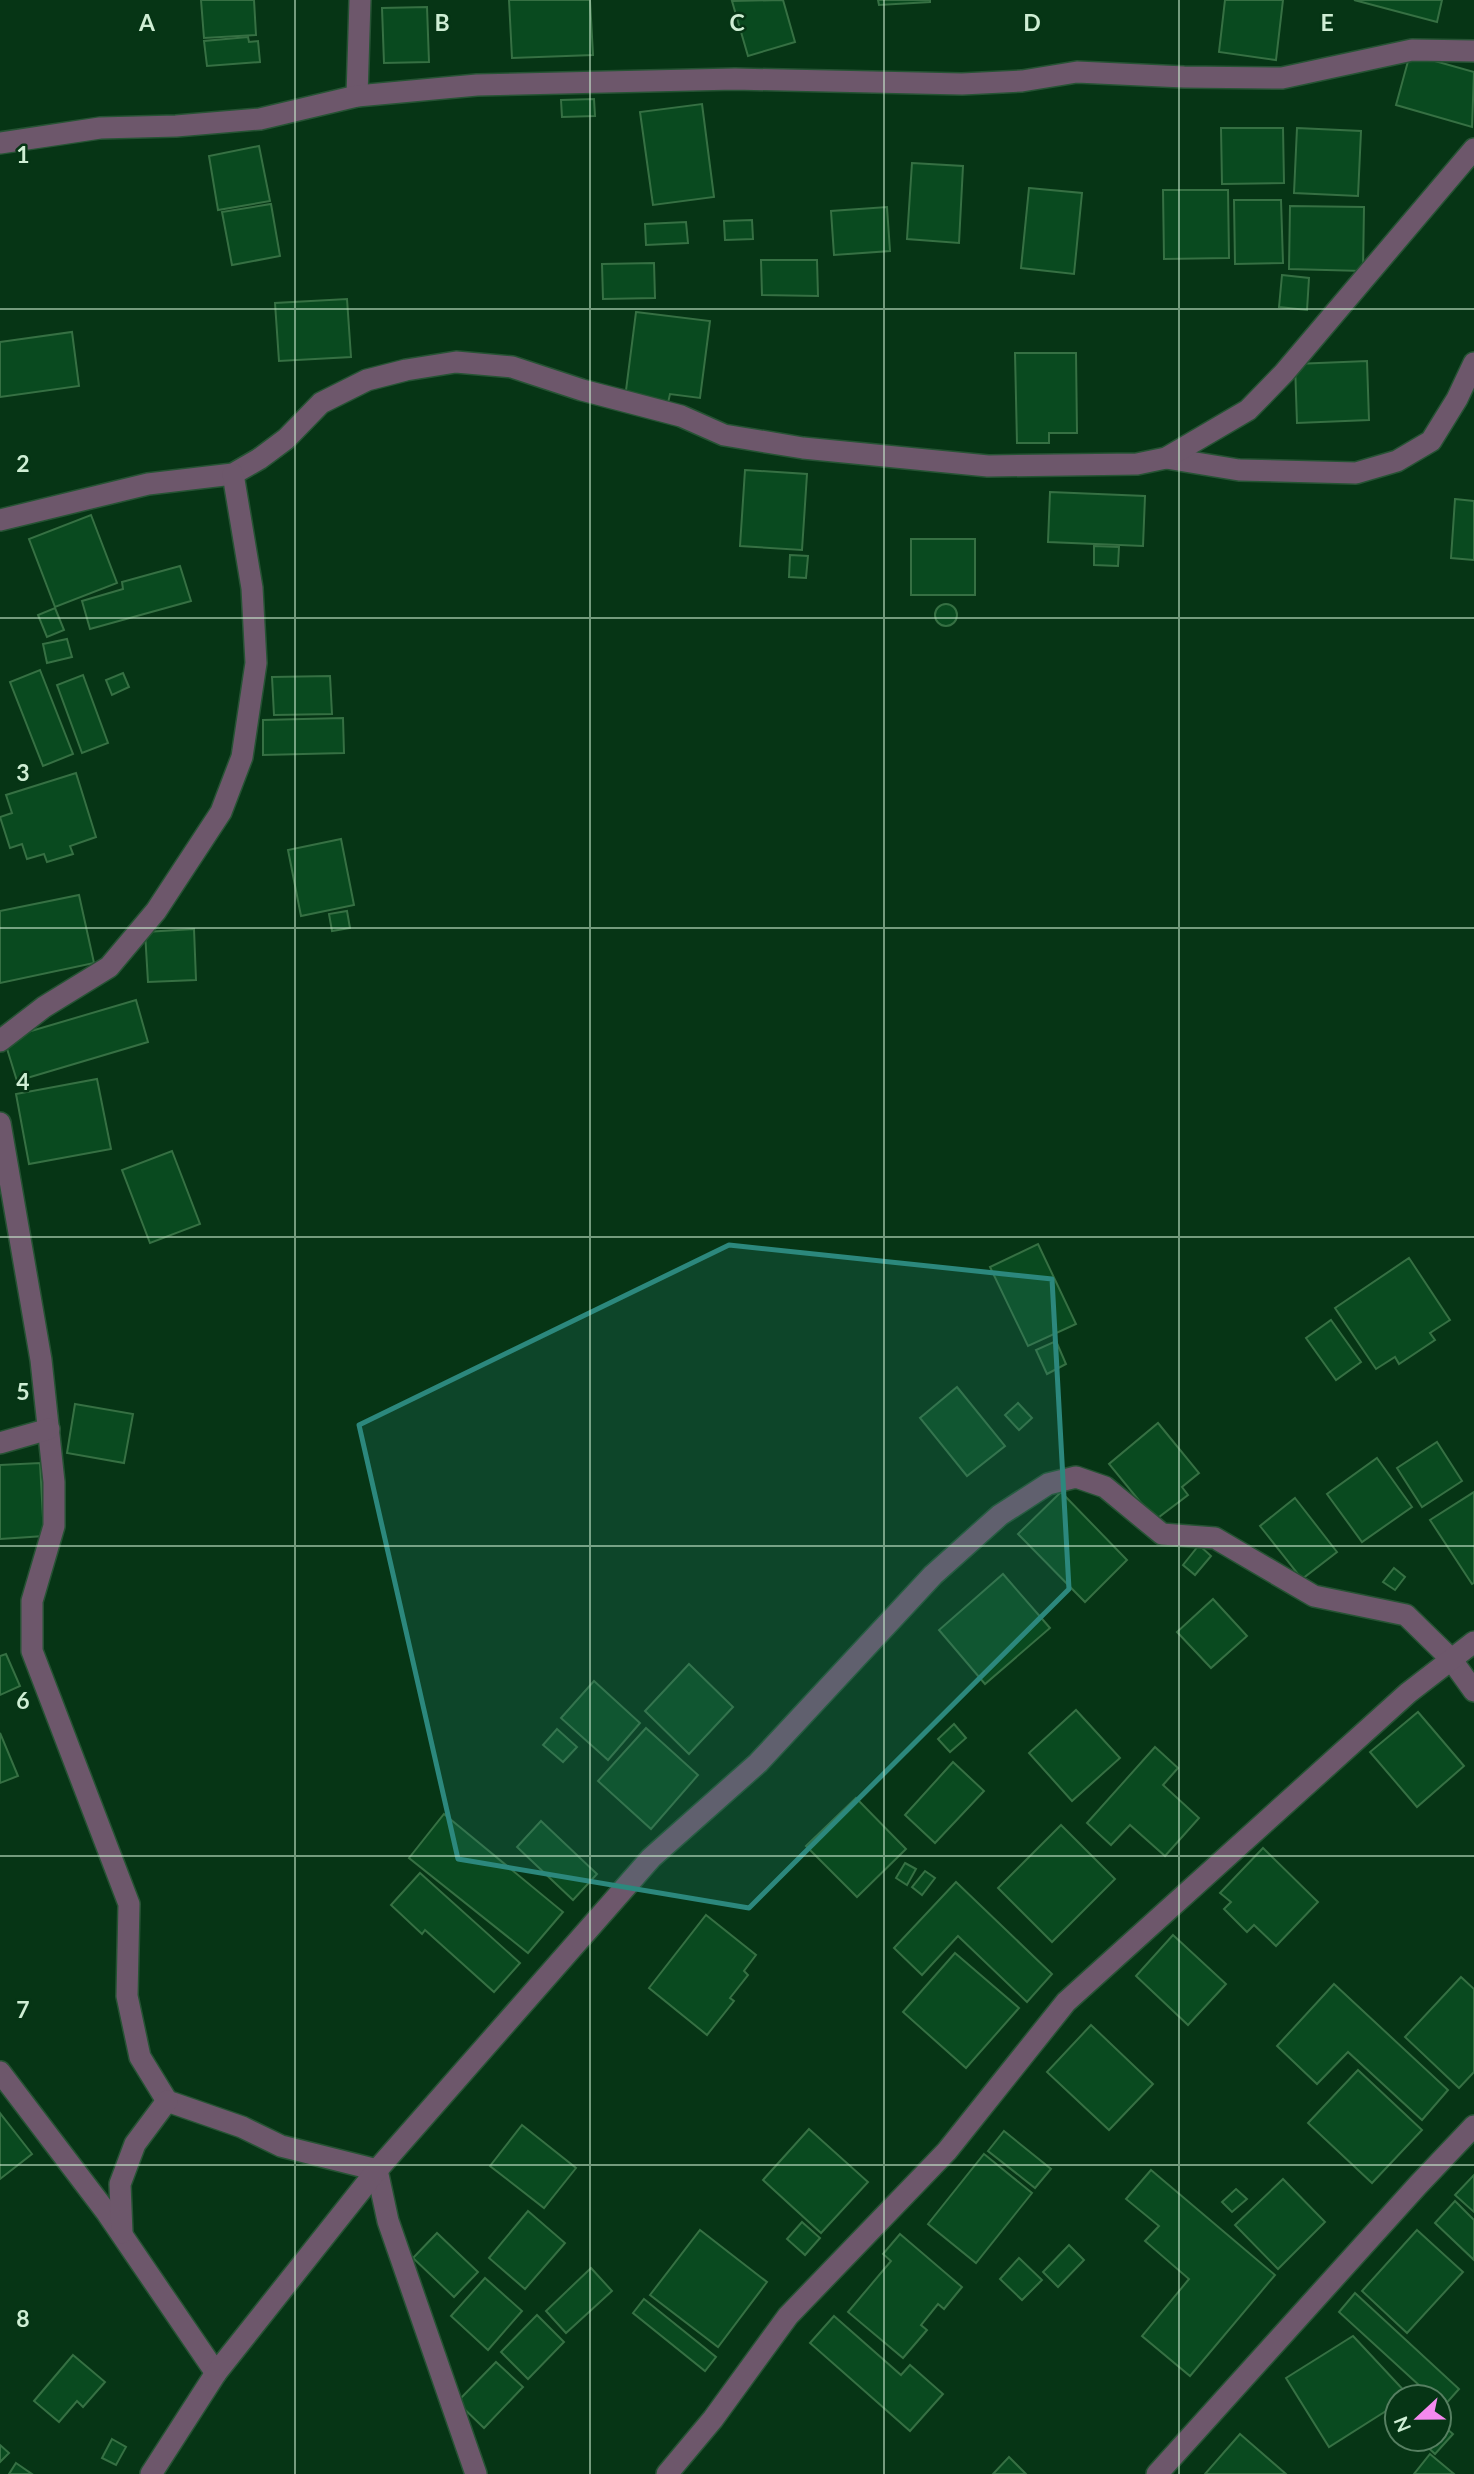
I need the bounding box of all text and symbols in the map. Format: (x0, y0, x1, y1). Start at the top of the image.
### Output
text: A (138, 8, 156, 36)
text: B (434, 8, 450, 36)
text: C (729, 8, 745, 36)
text: D (1023, 8, 1041, 36)
text: E (1320, 8, 1334, 36)
text: 1 (16, 140, 30, 168)
text: 2 (16, 449, 30, 477)
text: 3 (16, 758, 30, 786)
text: 4 (16, 1067, 30, 1095)
text: 5 (16, 1377, 30, 1405)
text: 6 (16, 1686, 30, 1714)
text: 7 (16, 1995, 30, 2023)
text: 8 (16, 2304, 30, 2332)
north arrow (1383, 2383, 1453, 2453)
text: N (1388, 2413, 1415, 2436)

